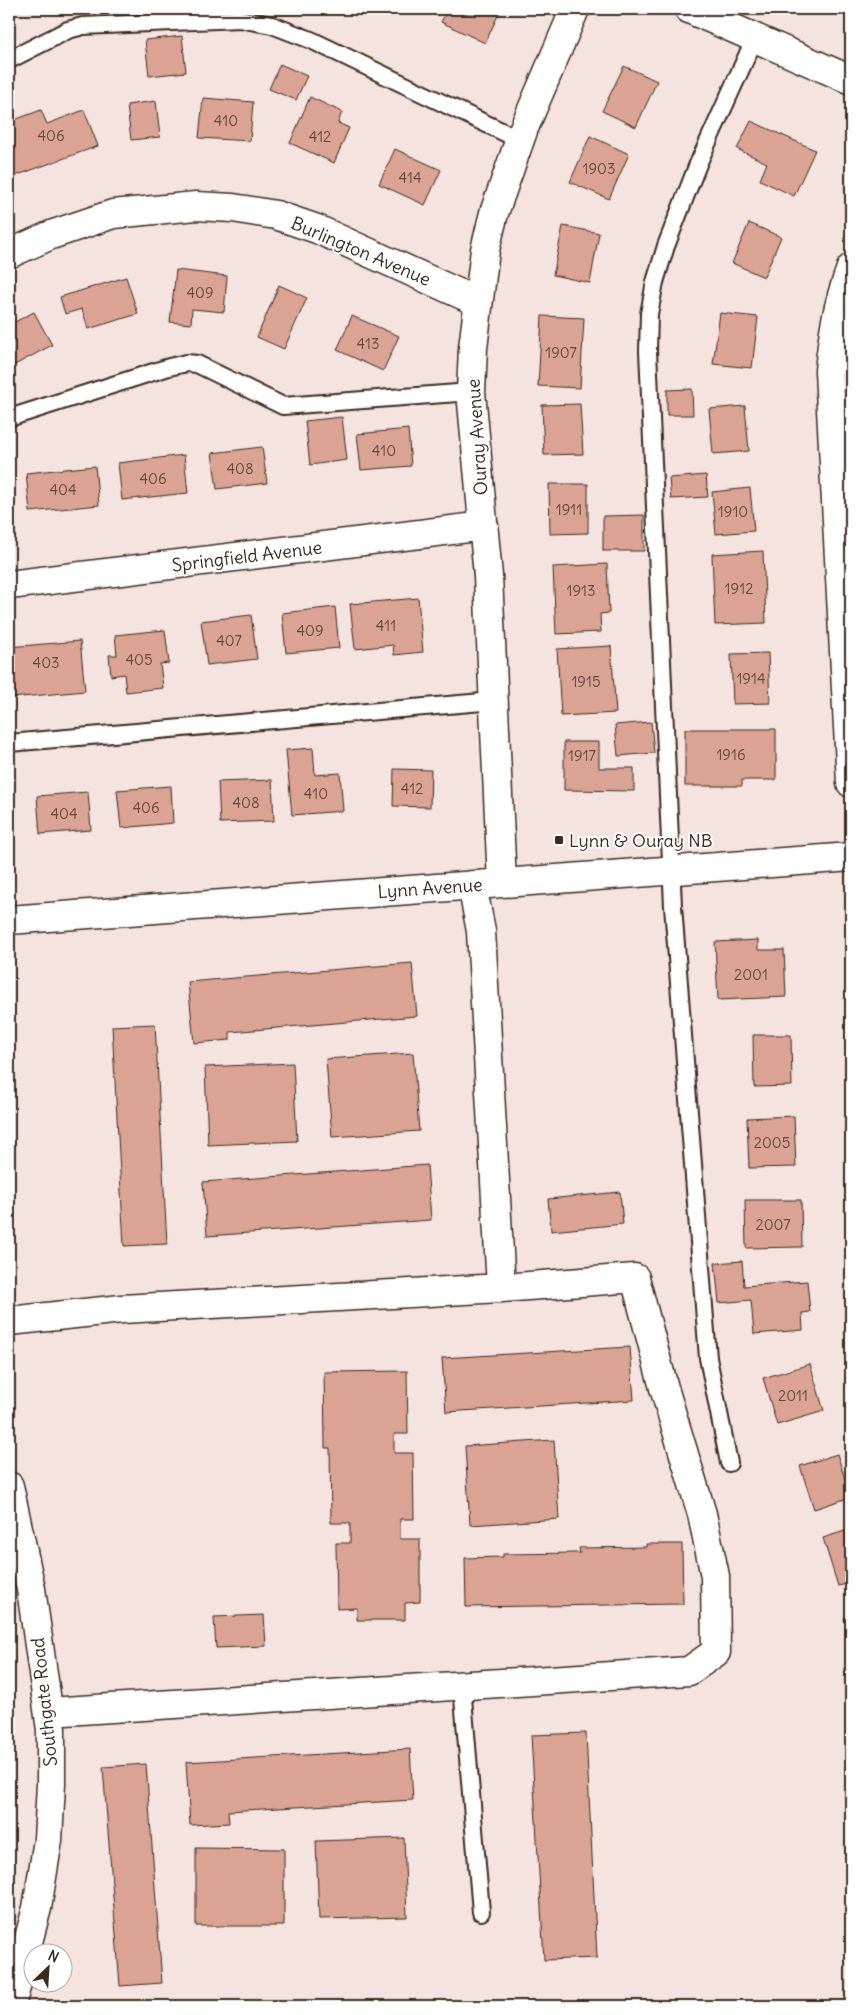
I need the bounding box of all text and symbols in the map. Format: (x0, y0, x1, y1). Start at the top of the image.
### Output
house number: 410 (214, 111, 238, 130)
house number: 406 (37, 126, 65, 145)
house number: 412 (309, 127, 331, 146)
house number: 1903 (583, 159, 615, 178)
house number: 414 (398, 168, 422, 187)
street label: Burlington Avenue (288, 211, 434, 291)
house number: 409 (186, 283, 214, 302)
house number: 413 (357, 334, 380, 353)
house number: 1907 (545, 343, 577, 362)
street label: Ouray Avenue (461, 378, 493, 496)
house number: 410 (372, 441, 396, 460)
house number: 408 (226, 459, 254, 478)
house number: 406 (139, 469, 167, 488)
house number: 404 (49, 480, 77, 499)
house number: 1911 (556, 500, 582, 519)
house number: 1910 (718, 502, 748, 521)
street label: Springfield Avenue (171, 535, 323, 577)
house number: 1912 (725, 579, 753, 598)
house number: 1913 (566, 581, 596, 600)
house number: 411 (376, 616, 396, 635)
house number: 409 (296, 621, 324, 640)
house number: 407 (216, 631, 242, 650)
house number: 405 (125, 650, 153, 669)
house number: 403 (32, 653, 60, 672)
house number: 1914 (736, 669, 766, 688)
house number: 1915 (571, 672, 601, 691)
house number: 1916 (716, 745, 746, 764)
house number: 1917 (568, 746, 596, 765)
house number: 412 (401, 779, 423, 798)
house number: 410 (304, 784, 328, 803)
house number: 408 (232, 793, 260, 812)
house number: 406 (132, 798, 160, 817)
house number: 404 (50, 804, 78, 823)
place label: Lynn & Ouray NB (569, 829, 713, 852)
marker: Lynn & Ouray NB (553, 834, 565, 846)
street label: Lynn Avenue (377, 873, 483, 903)
house number: 2001 (734, 965, 768, 984)
house number: 2005 (754, 1133, 790, 1152)
house number: 2007 (755, 1215, 791, 1234)
house number: 2011 (778, 1386, 808, 1405)
street label: Southgate Road (26, 1636, 62, 1768)
north arrow (22, 1942, 72, 1992)
text: N (45, 1946, 62, 1966)

